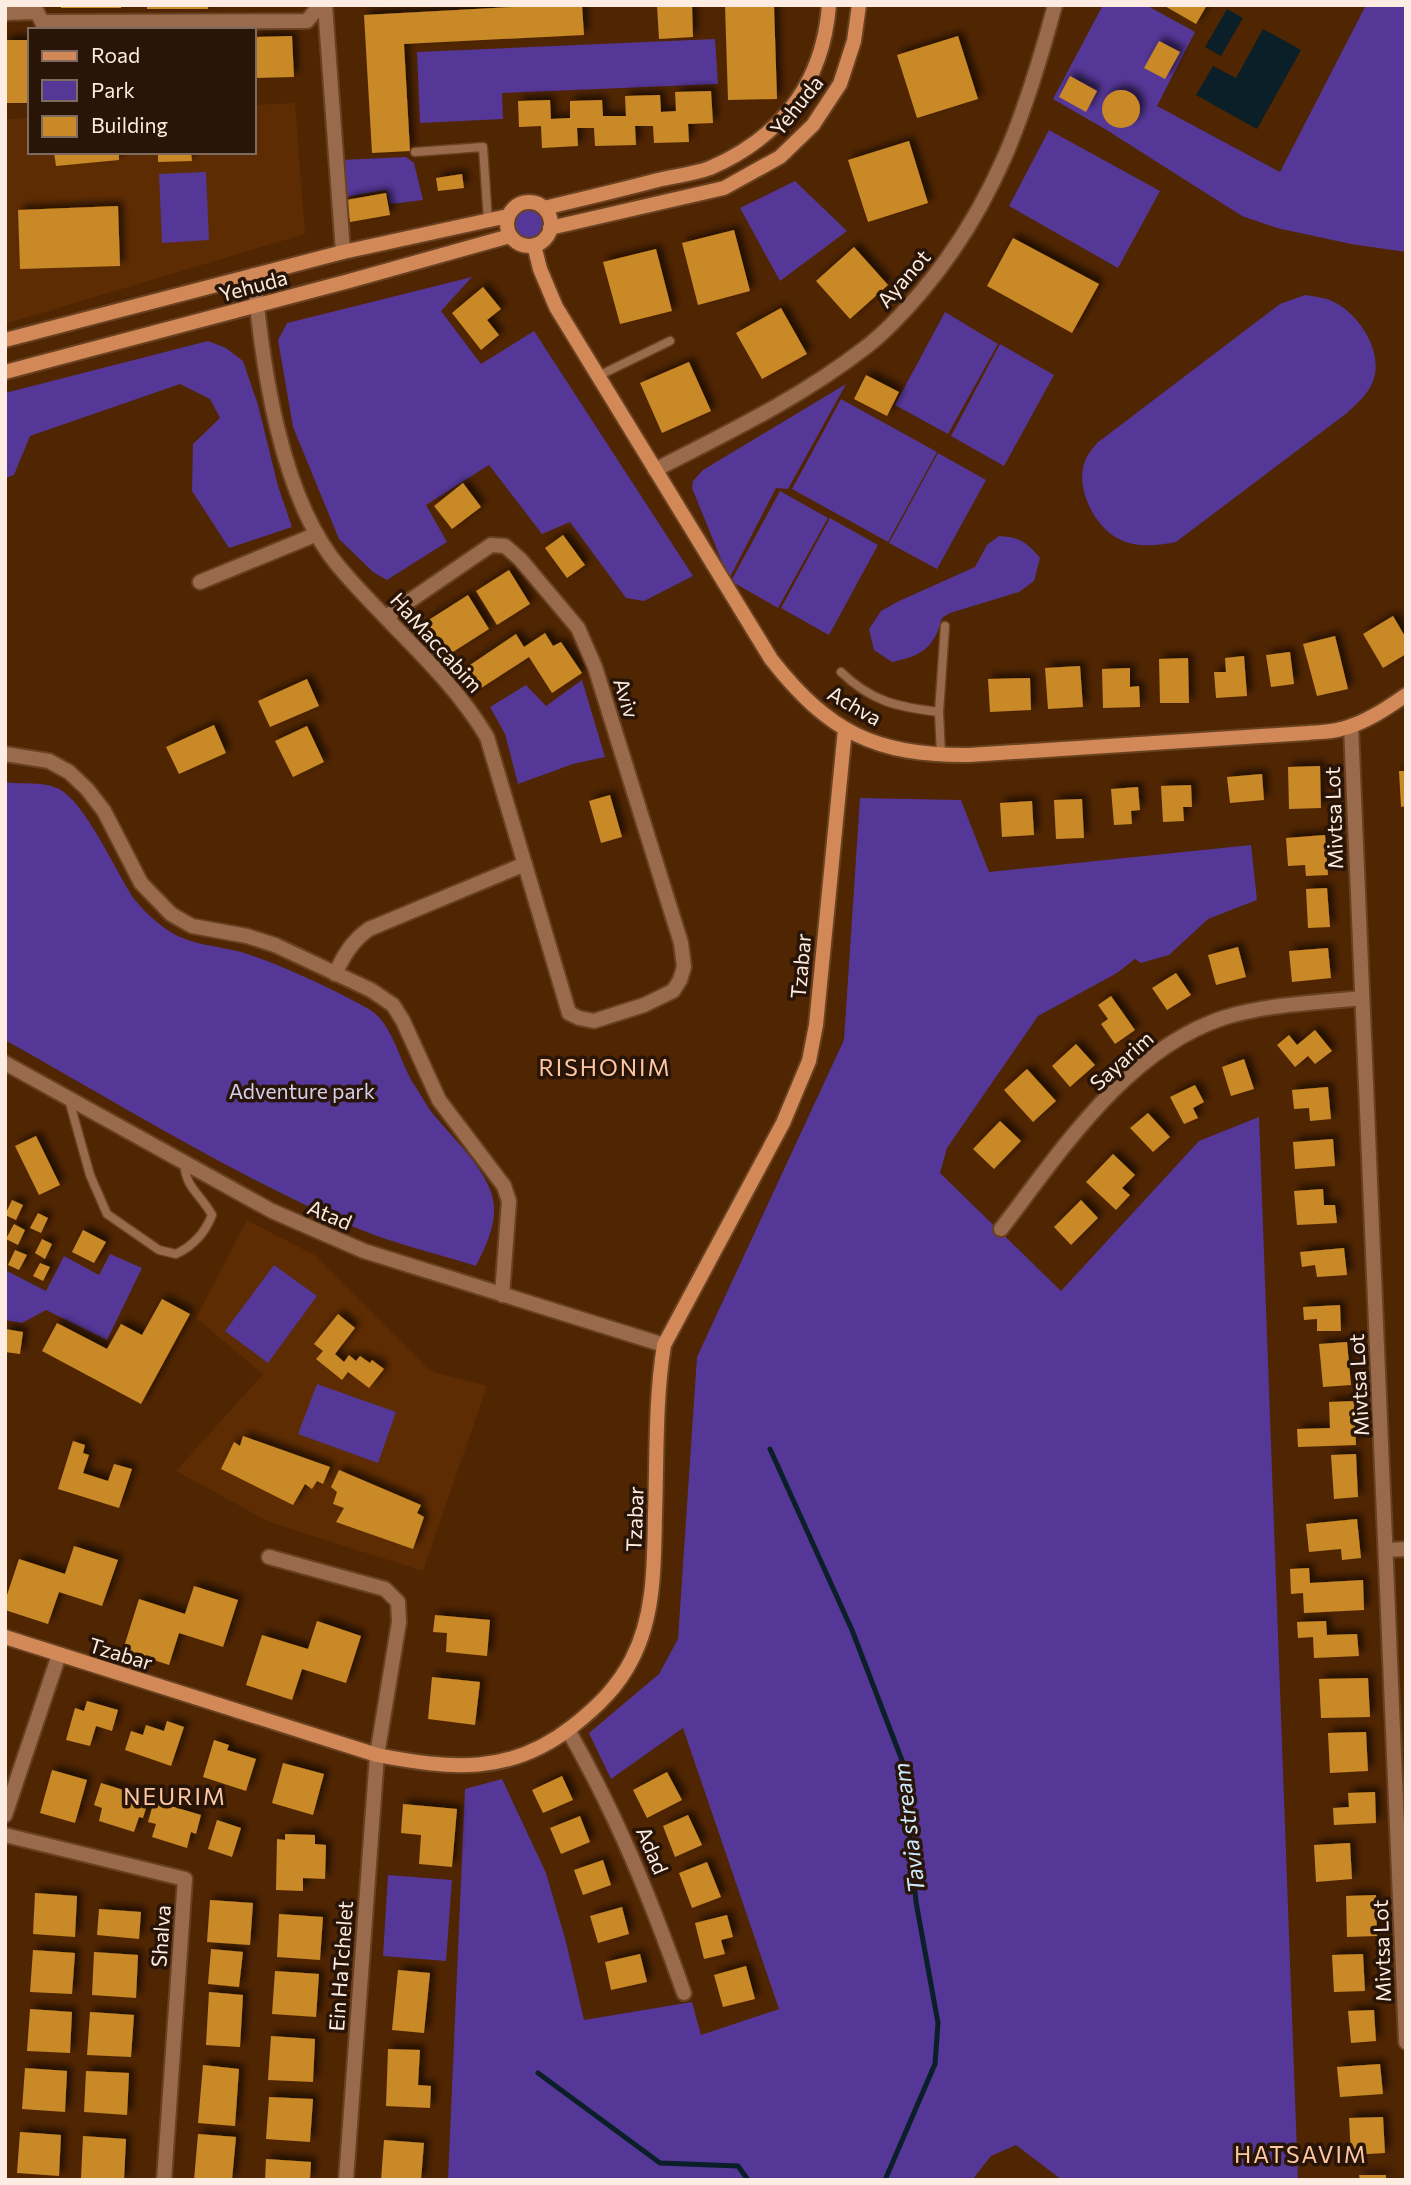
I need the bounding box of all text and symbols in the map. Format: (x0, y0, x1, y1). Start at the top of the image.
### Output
legend (28, 28, 256, 154)
text: Road (91, 42, 140, 67)
street label: Yehuda (764, 70, 828, 140)
text: Park (91, 77, 135, 102)
text: Building (91, 112, 168, 137)
street label: Ayanot (871, 244, 935, 312)
street label: Yehuda (216, 264, 290, 306)
street label: HaMaccabim (386, 587, 488, 697)
street label: Aviv (609, 675, 645, 721)
street label: Achva (824, 680, 886, 730)
street label: Mivtsa Lot (1319, 766, 1347, 870)
street label: Tzabar (785, 932, 815, 1000)
street label: Sayarim (1084, 1025, 1158, 1095)
district label: RISHONIM (538, 1053, 672, 1081)
park label: Adventure park (229, 1078, 375, 1103)
street label: Atad (304, 1194, 356, 1234)
street label: Mivtsa Lot (1343, 1333, 1373, 1437)
street label: Tzabar (620, 1486, 648, 1552)
street label: Tzabar (86, 1631, 156, 1675)
water label: Tavia stream (886, 1761, 930, 1895)
district label: NEURIM (123, 1782, 227, 1810)
street label: Adad (632, 1822, 674, 1878)
street label: Mivtsa Lot (1367, 1899, 1395, 2003)
street label: Ein HaTchelet (323, 1900, 357, 2032)
street label: Shalva (145, 1904, 175, 1968)
district label: HATSAVIM (1234, 2140, 1368, 2168)

